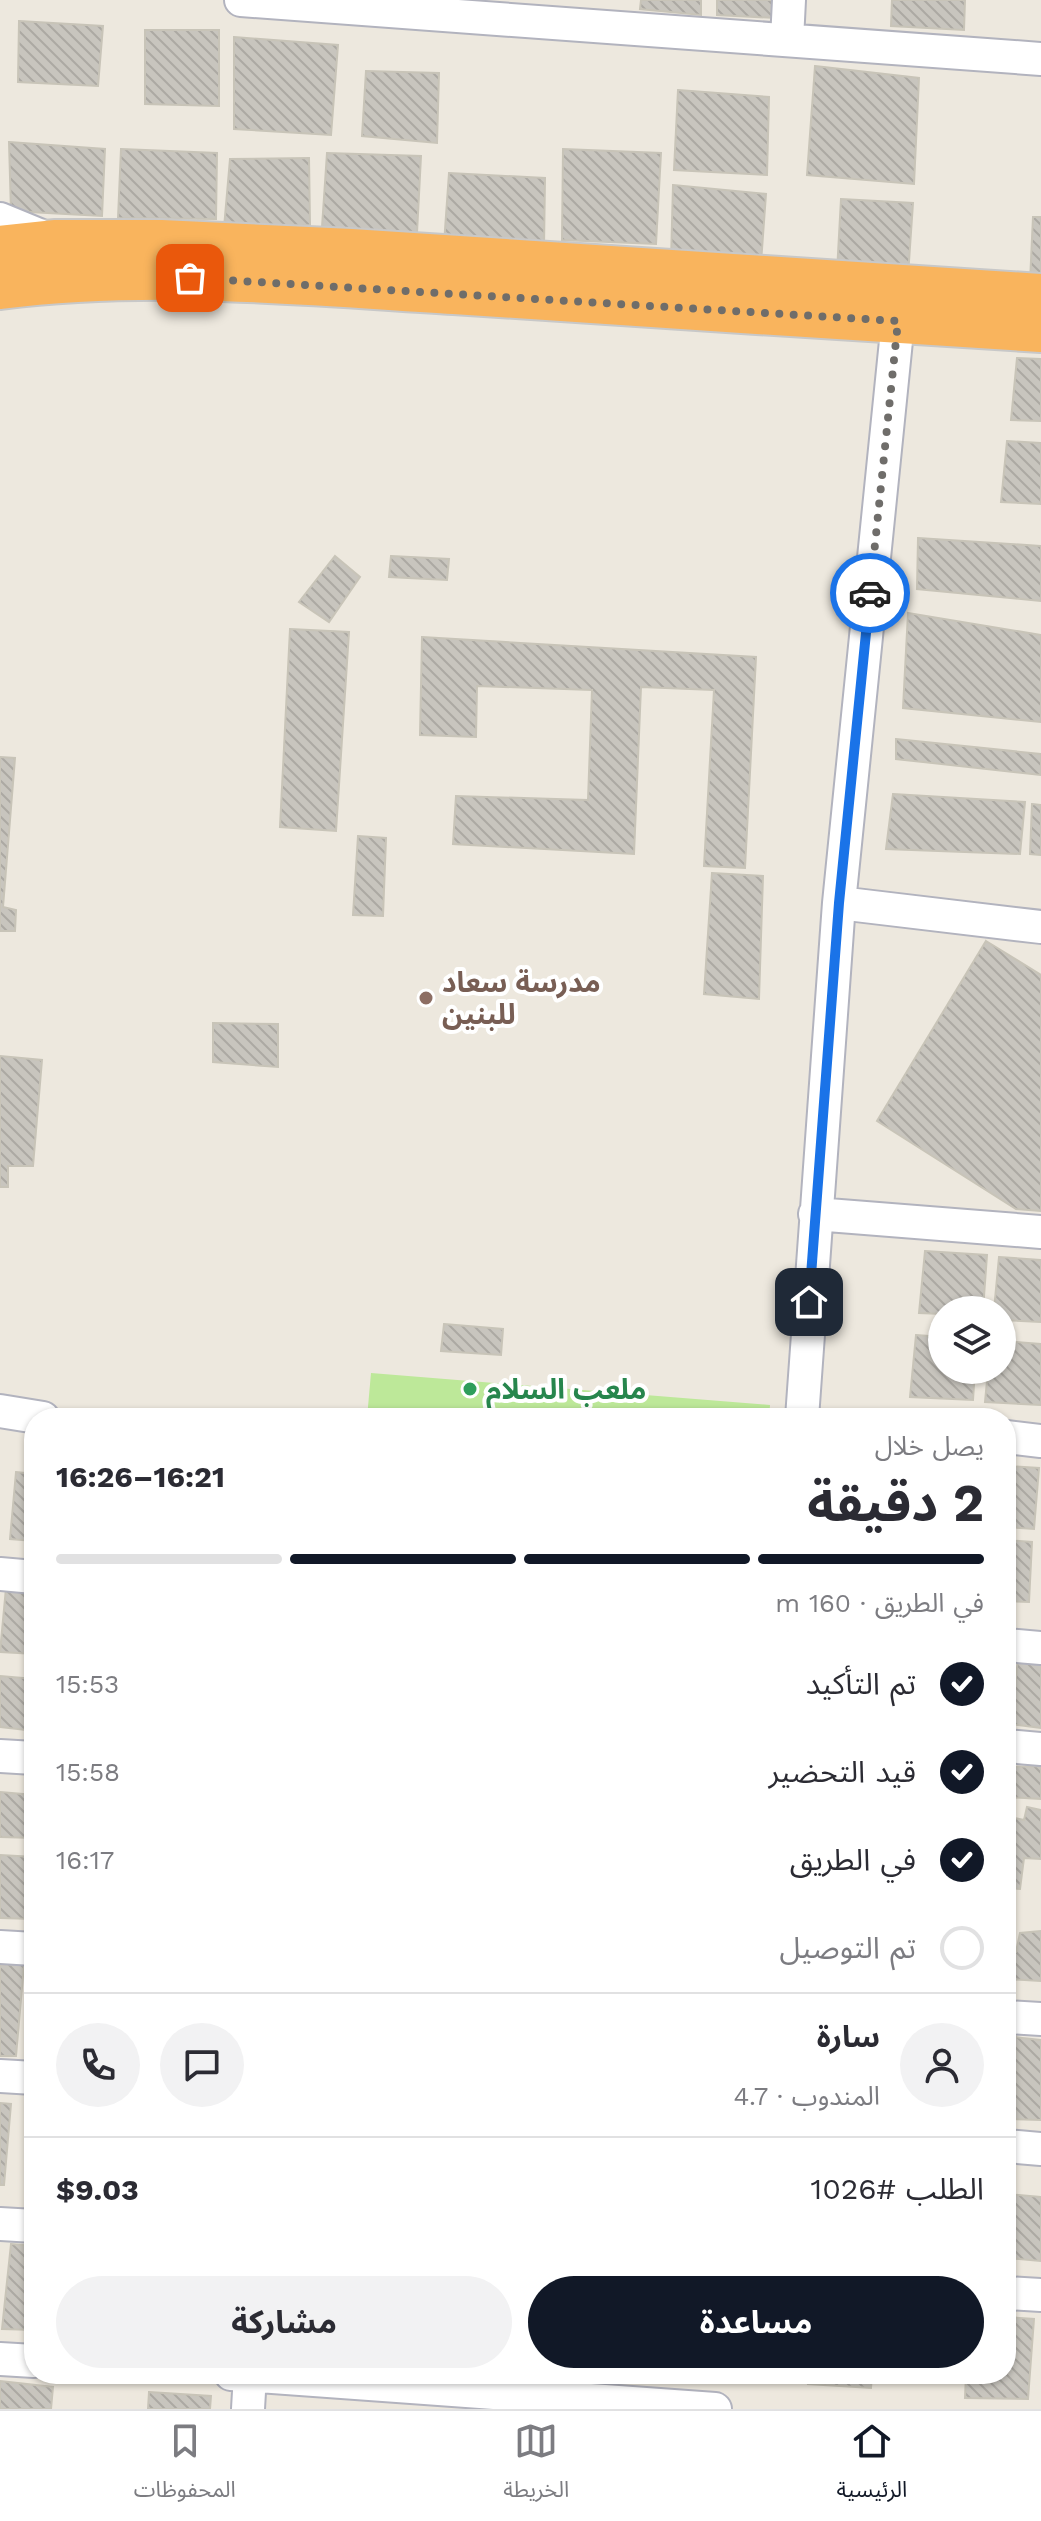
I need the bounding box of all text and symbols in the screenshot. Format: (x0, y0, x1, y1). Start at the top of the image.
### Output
pin (156, 244, 224, 312)
icon: bag (168, 256, 212, 300)
courier (830, 553, 910, 633)
icon: car (848, 571, 892, 615)
place label: مدرسة سعاد للبنين (442, 966, 601, 1031)
marker: مدرسة سعاد للبنين (417, 989, 435, 1007)
pin (775, 1268, 843, 1336)
icon: home (787, 1280, 831, 1324)
map controls (928, 1296, 1016, 1384)
button: layers (928, 1296, 1016, 1384)
place label: ملعب السلام (486, 1373, 646, 1411)
marker: ملعب السلام (461, 1380, 479, 1398)
text: يصل خلال (875, 1431, 984, 1461)
text: 16:21–16:26 (56, 1459, 225, 1494)
text: 2 دقيقة (807, 1473, 984, 1534)
text: في الطريق · 160 m (775, 1588, 984, 1618)
icon: check (940, 1662, 984, 1706)
text: تم التأكيد (806, 1666, 916, 1701)
text: 15:53 (56, 1669, 119, 1699)
icon: check (940, 1750, 984, 1794)
text: قيد التحضير (768, 1754, 916, 1789)
text: 15:58 (56, 1757, 120, 1787)
icon: check (940, 1838, 984, 1882)
text: في الطريق (790, 1842, 916, 1877)
text: 16:17 (56, 1845, 114, 1875)
text: تم التوصيل (779, 1930, 916, 1965)
text: سارة (817, 2019, 880, 2054)
button: phone (56, 2023, 140, 2107)
button: chat (160, 2023, 244, 2107)
button: person (900, 2023, 984, 2107)
text: المندوب · 4.7 (733, 2081, 880, 2111)
text: الطلب #1026 (810, 2171, 984, 2206)
text: $9.03 (56, 2172, 139, 2207)
button: مشاركة (56, 2276, 512, 2368)
button: مساعدة (528, 2276, 984, 2368)
tab: المحفوظات (134, 2419, 236, 2513)
tab: الخريطة (503, 2419, 569, 2513)
tab: الرئيسية (837, 2419, 907, 2513)

